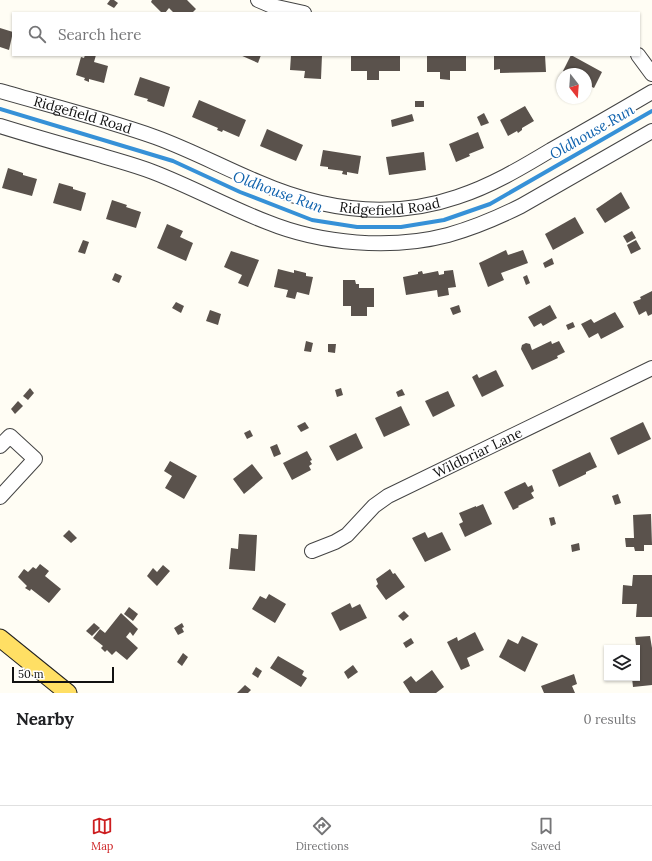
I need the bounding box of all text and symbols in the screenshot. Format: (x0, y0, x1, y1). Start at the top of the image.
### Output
search box (12, 12, 640, 56)
icon: search (26, 23, 48, 45)
text: Search here (58, 25, 141, 44)
north arrow (556, 68, 592, 104)
street label: Ridgefield Road (32, 92, 134, 138)
water label: Oldhouse Run (546, 99, 638, 163)
water label: Oldhouse Run (230, 166, 327, 217)
street label: Ridgefield Road (338, 193, 442, 219)
street label: Wildbriar Lane (430, 423, 525, 482)
map controls (604, 645, 640, 681)
button: layers (604, 645, 640, 681)
scale bar (12, 665, 114, 684)
text: 50 m (18, 667, 44, 681)
text: Nearby (16, 708, 74, 730)
text: 0 results (584, 711, 636, 728)
tab: Map (91, 815, 113, 853)
tab: Directions (296, 815, 349, 853)
tab: Saved (531, 815, 561, 853)

